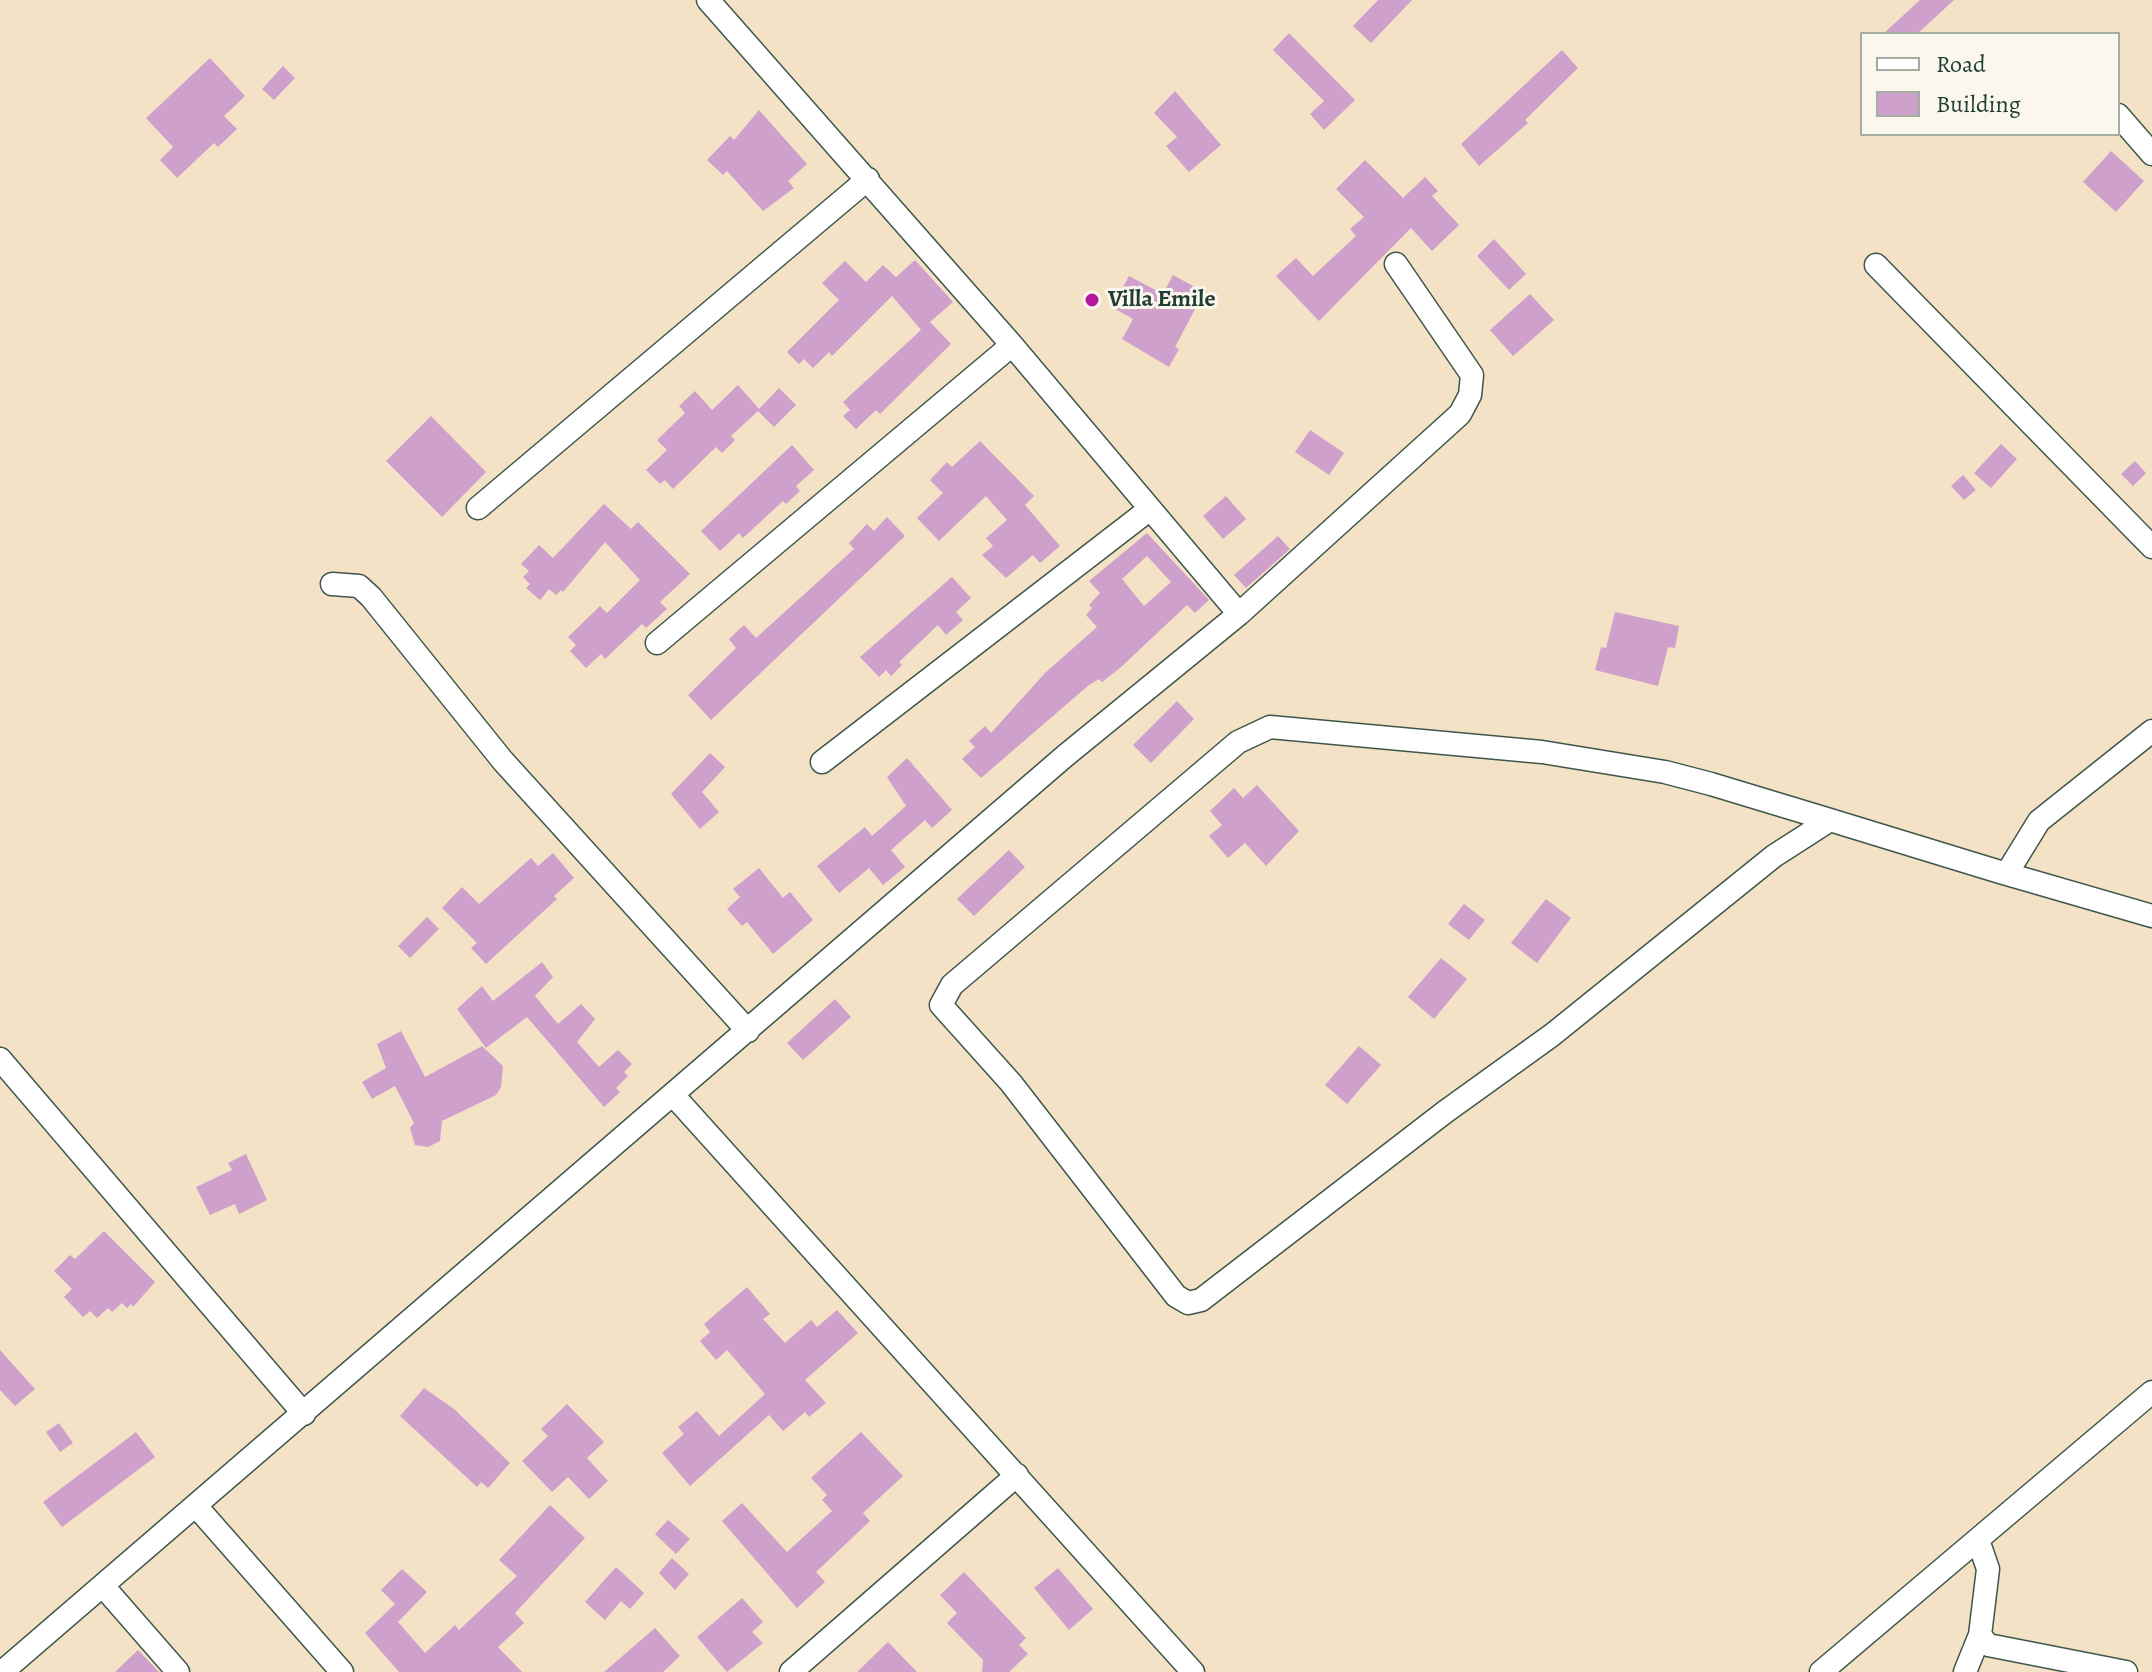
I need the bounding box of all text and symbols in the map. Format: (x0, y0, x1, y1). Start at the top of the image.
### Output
legend (1860, 32, 2120, 136)
text: Road (1936, 48, 1986, 80)
text: Building (1936, 88, 2021, 120)
place label: Villa Emile (1108, 286, 1216, 314)
marker: Villa Emile (1083, 291, 1101, 309)

